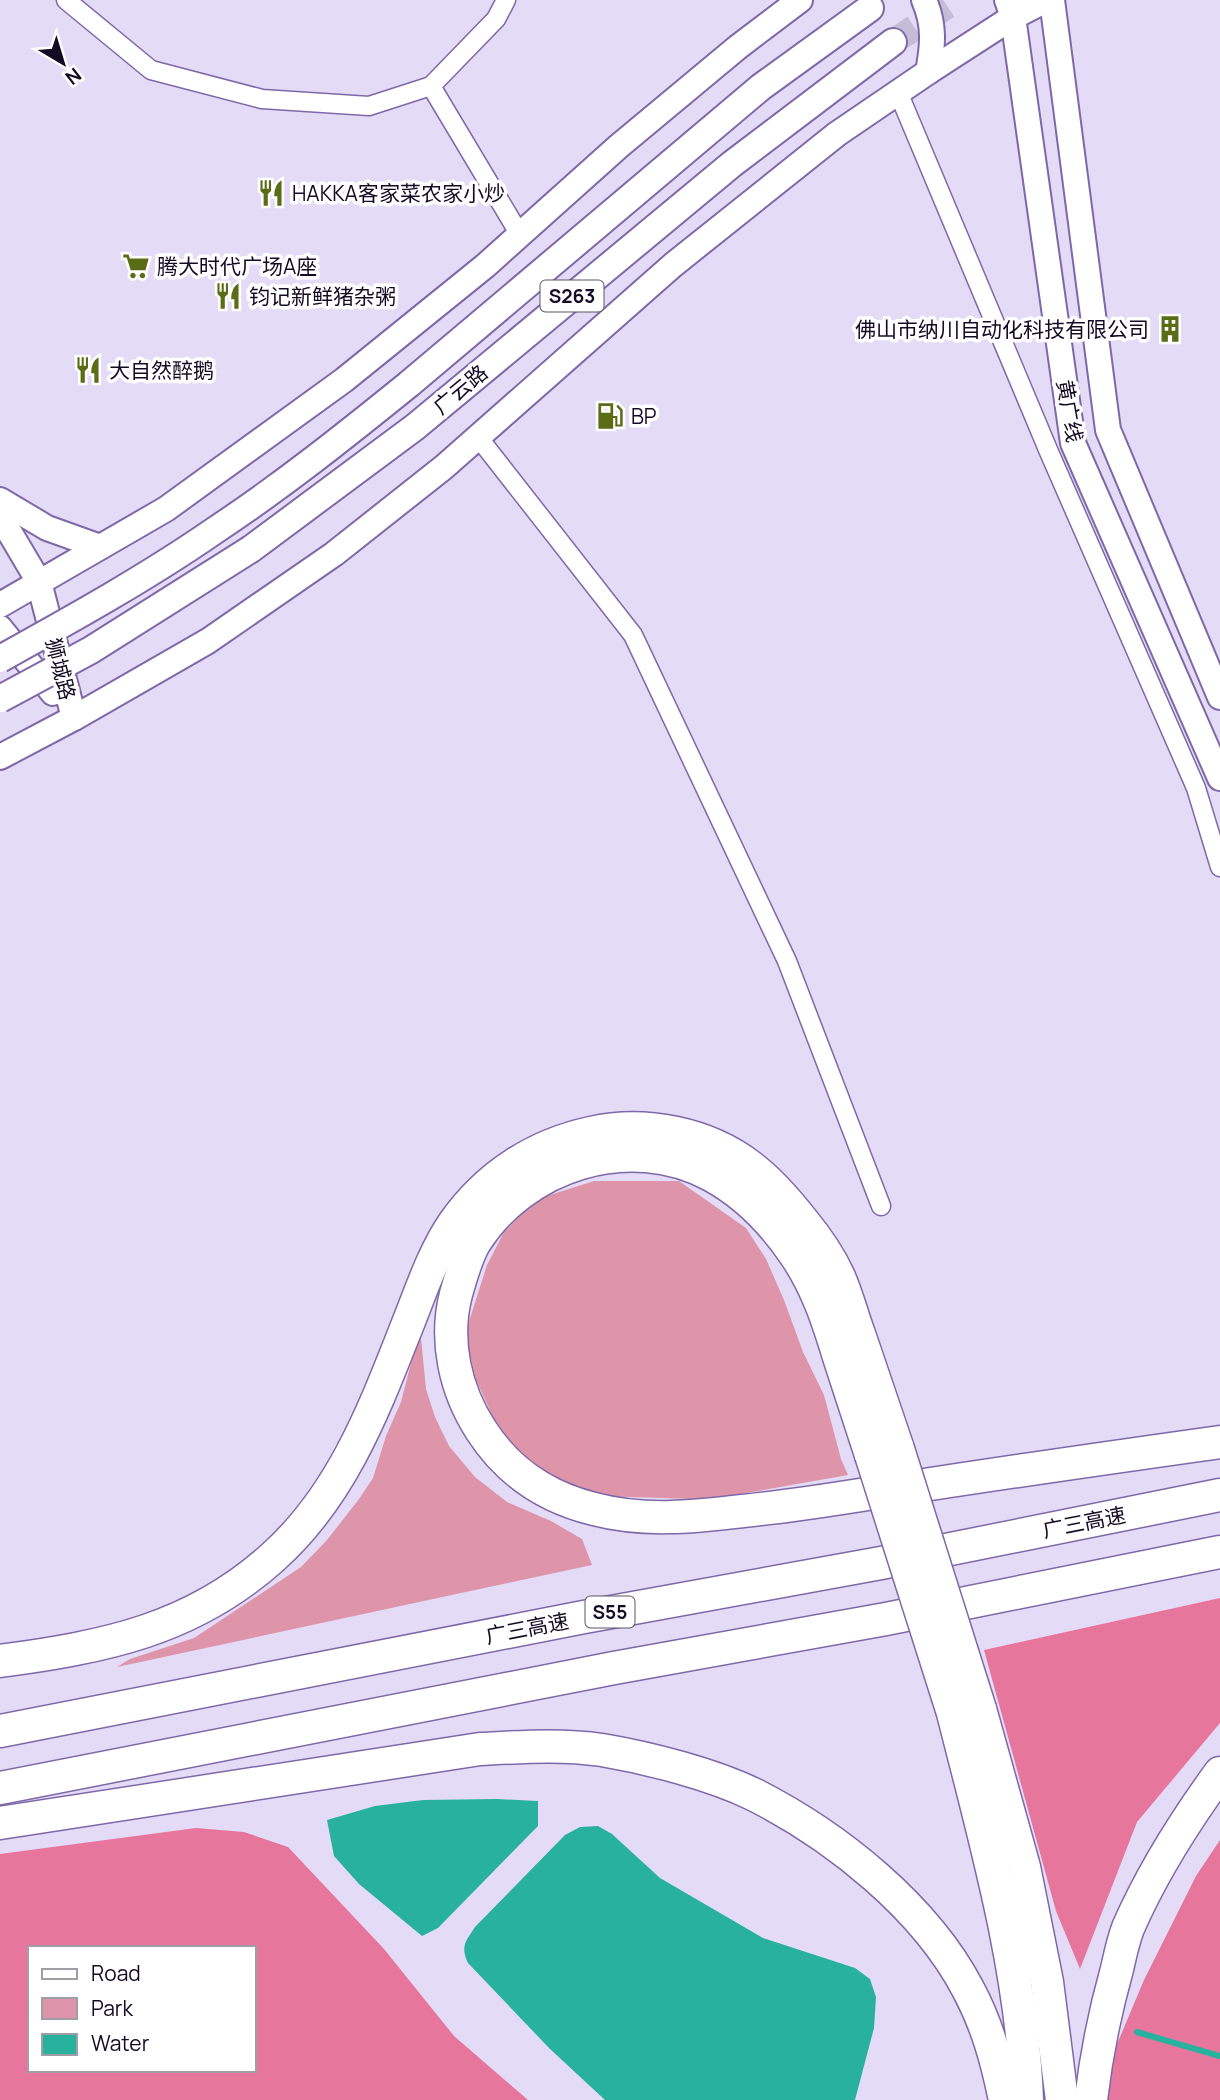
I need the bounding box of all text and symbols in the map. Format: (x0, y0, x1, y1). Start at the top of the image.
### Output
north arrow (28, 28, 98, 98)
text: N (60, 62, 87, 91)
restaurant icon: HAKKA客家菜农家小炒 (256, 178, 286, 208)
place label: HAKKA客家菜农家小炒 (292, 179, 505, 207)
supermarket icon: 腾大时代广场A座 (121, 251, 151, 281)
place label: 腾大时代广场A座 (157, 252, 317, 280)
road number: S263 (540, 280, 604, 312)
restaurant icon: 钧记新鲜猪杂粥 (213, 281, 243, 311)
place label: 钧记新鲜猪杂粥 (249, 282, 396, 310)
building icon: 佛山市纳川自动化科技有限公司 (1155, 314, 1185, 344)
place label: 佛山市纳川自动化科技有限公司 (855, 315, 1149, 343)
restaurant icon: 大自然醉鹅 (73, 355, 103, 385)
place label: 大自然醉鹅 (109, 356, 214, 384)
street label: 广云路 (427, 358, 493, 420)
street label: 黄广线 (1051, 378, 1089, 444)
fuel station icon: BP (595, 401, 625, 431)
place label: BP (631, 402, 657, 430)
street label: 狮城路 (40, 635, 82, 703)
street label: 广三高速 (1040, 1500, 1128, 1544)
road number: S55 (586, 1596, 634, 1628)
street label: 广三高速 (483, 1606, 571, 1650)
legend (28, 1946, 256, 2072)
text: Road (91, 1959, 141, 1987)
text: Park (91, 1994, 133, 2022)
text: Water (91, 2029, 150, 2057)

